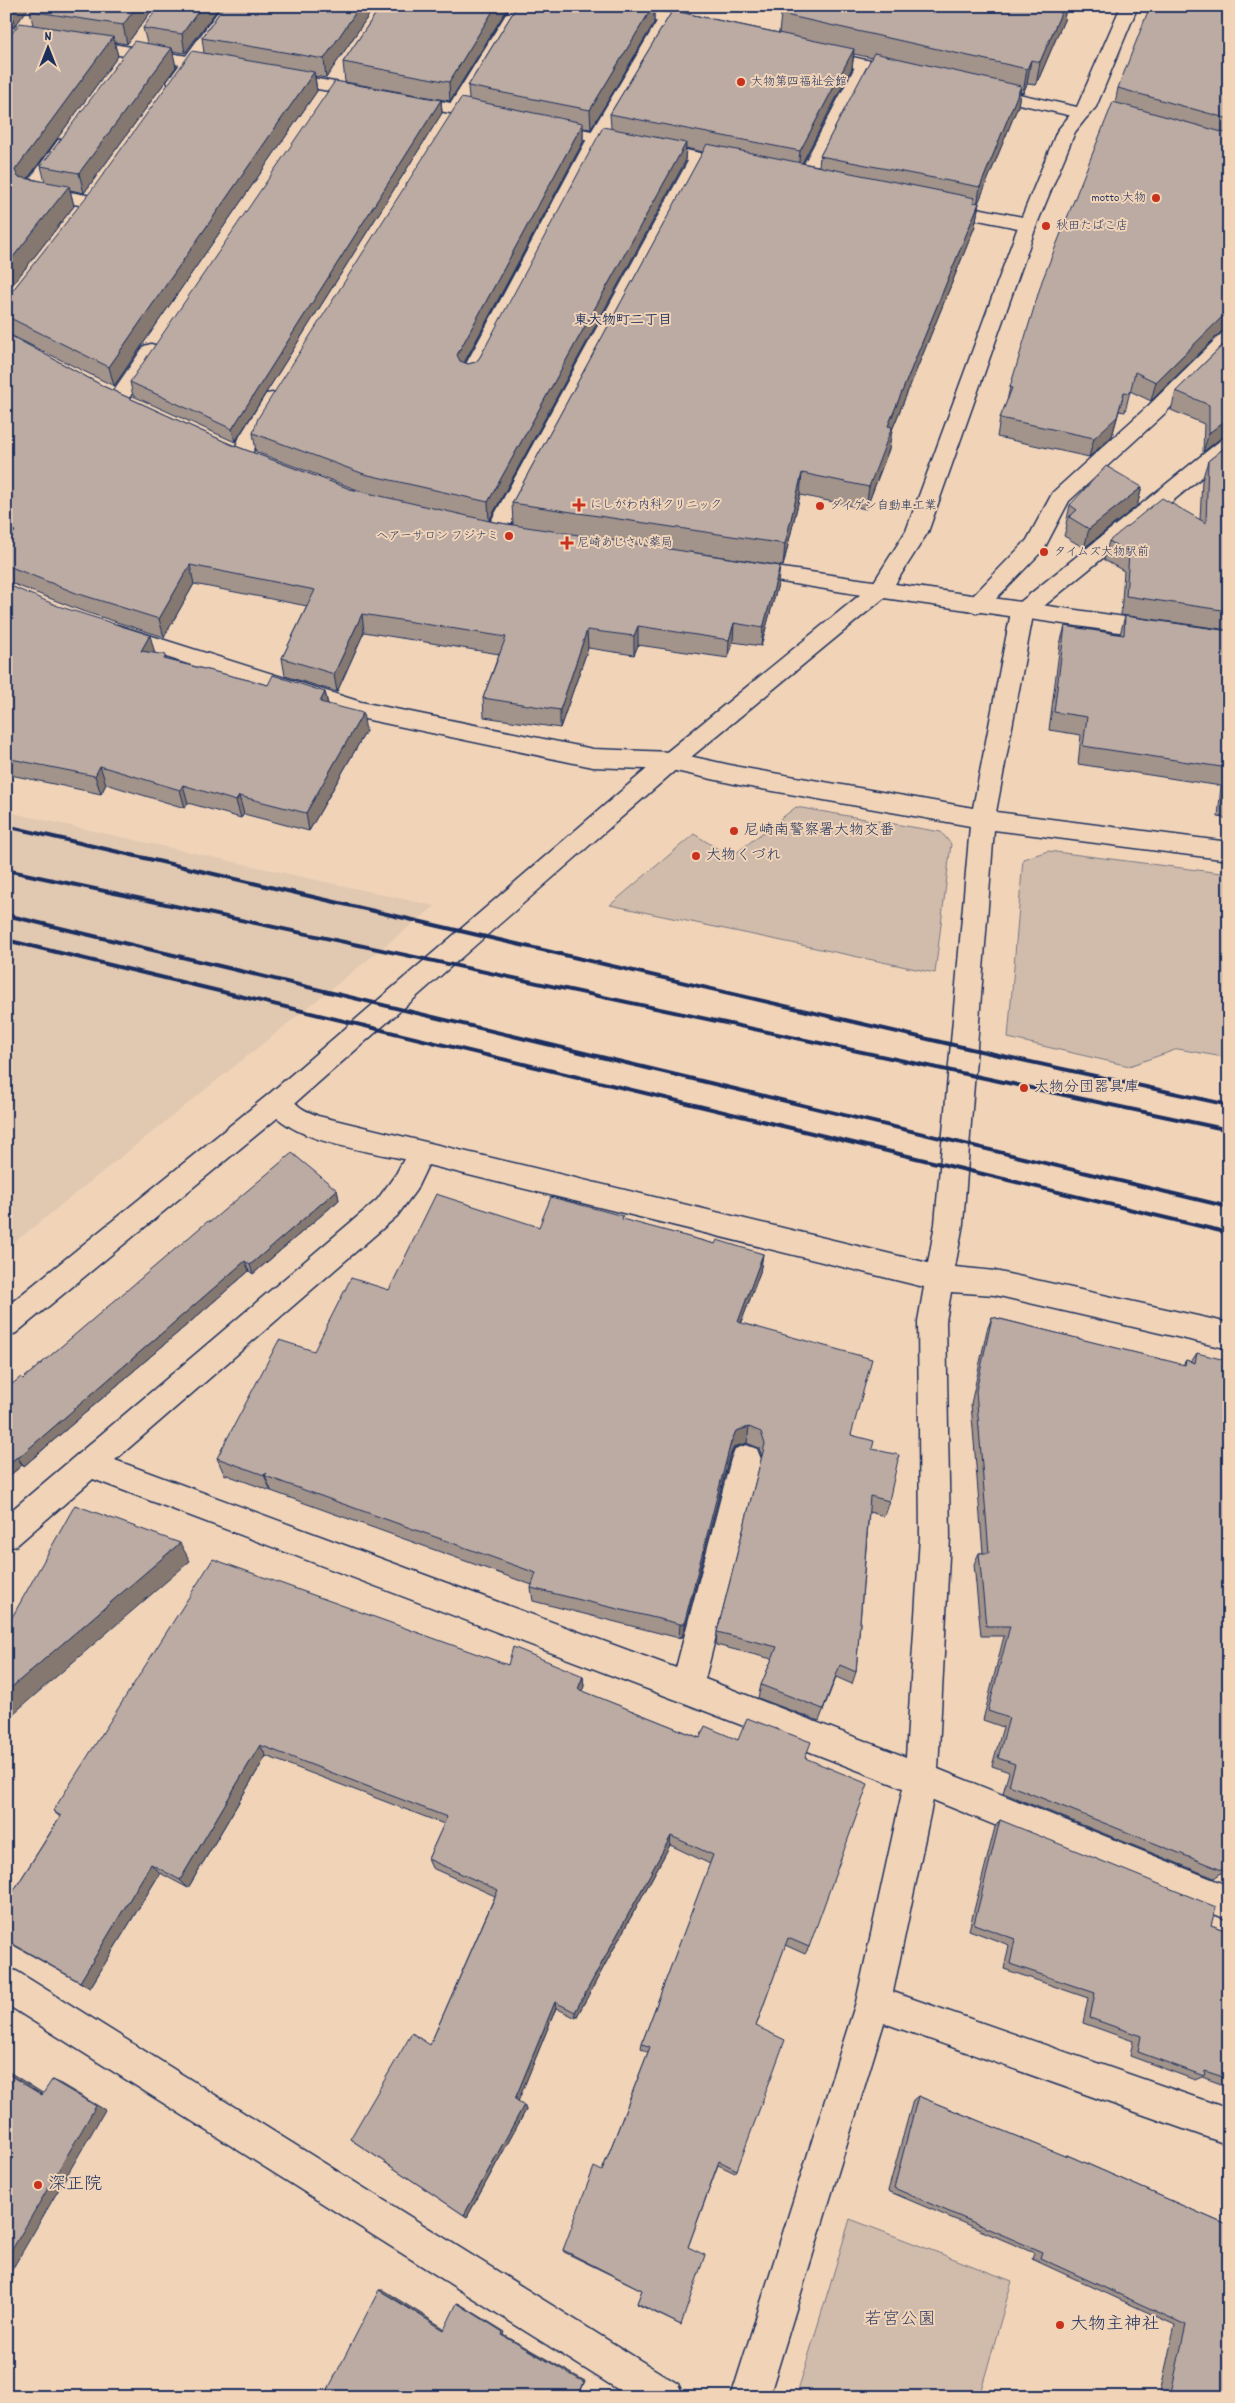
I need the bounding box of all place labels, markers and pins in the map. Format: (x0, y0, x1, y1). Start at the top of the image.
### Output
place label: 大物第四福祉会館 (751, 74, 847, 91)
marker: 大物第四福祉会館 (735, 76, 747, 88)
place label: motto 大物 (1091, 190, 1146, 207)
marker: motto 大物 (1150, 192, 1162, 204)
place label: 秋田たばこ店 (1056, 218, 1128, 235)
marker: 秋田たばこ店 (1040, 220, 1052, 232)
place label: にしがわ内科クリニック (590, 497, 722, 514)
marker: にしがわ内科クリニック (572, 498, 586, 512)
place label: ダイゲン自動車工業 (830, 498, 937, 515)
marker: ダイゲン自動車工業 (814, 500, 826, 512)
place label: ヘアーサロン フジナミ (376, 528, 499, 545)
marker: ヘアーサロン フジナミ (503, 530, 515, 542)
place label: 尼崎あじさい薬局 (577, 535, 673, 552)
marker: 尼崎あじさい薬局 (561, 537, 573, 549)
place label: タイムズ大物駅前 (1054, 544, 1149, 561)
marker: タイムズ大物駅前 (1038, 546, 1050, 558)
place label: 尼崎南警察署大物交番 (744, 820, 894, 842)
marker: 尼崎南警察署大物交番 (728, 825, 740, 837)
place label: 大物くづれ (706, 845, 781, 867)
marker: 大物くづれ (690, 850, 702, 862)
place label: 大物分団器具庫 (1034, 1077, 1139, 1099)
marker: 大物分団器具庫 (1018, 1082, 1030, 1094)
place label: 深正院 (48, 2173, 102, 2198)
marker: 深正院 (32, 2179, 44, 2191)
place label: 大物主神社 (1070, 2313, 1160, 2338)
marker: 大物主神社 (1054, 2319, 1066, 2331)

